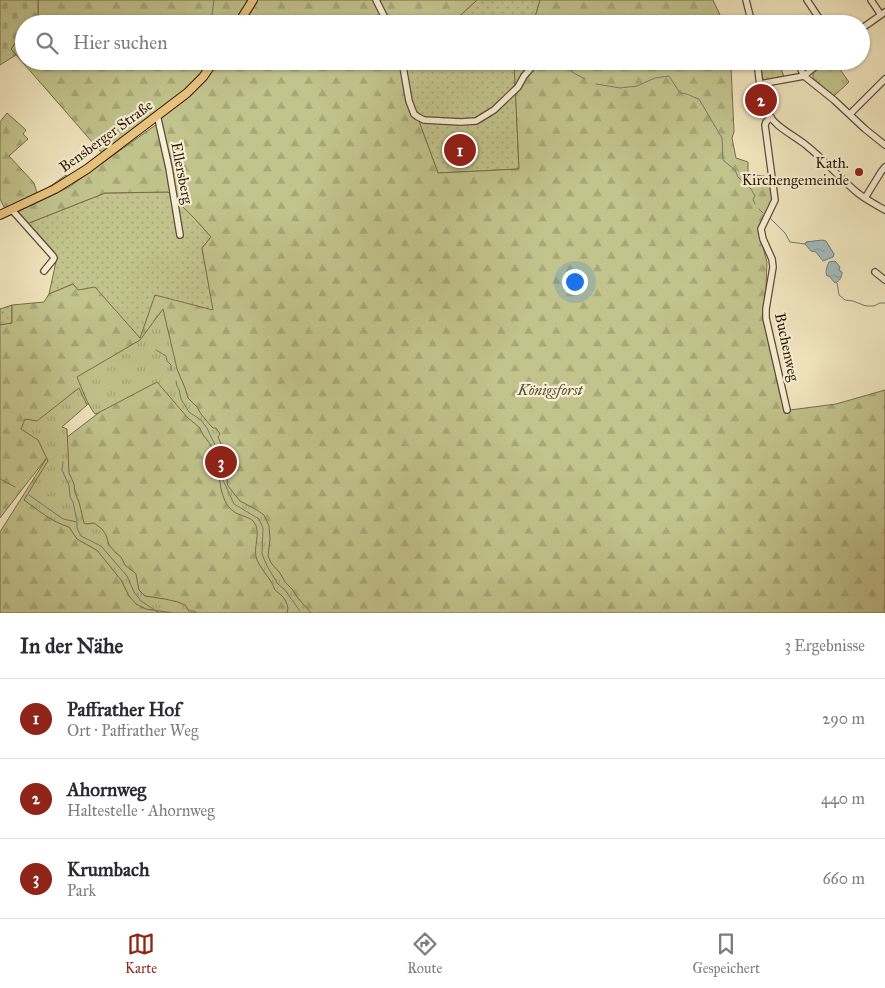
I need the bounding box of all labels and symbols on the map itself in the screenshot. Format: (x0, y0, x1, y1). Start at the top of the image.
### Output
pin: 2 (745, 81, 777, 119)
street label: Bensberger Straße (56, 96, 156, 176)
pin: 1 (444, 131, 476, 169)
street label: Ellersberg (167, 141, 197, 206)
place label: Kath. Kirchengemeinde (742, 154, 849, 189)
marker: Kath. Kirchengemeinde (853, 166, 865, 178)
your location (562, 269, 588, 295)
street label: Buchenweg (771, 311, 803, 384)
park label: Königsforst (517, 381, 584, 399)
pin: 3 (205, 443, 237, 481)

